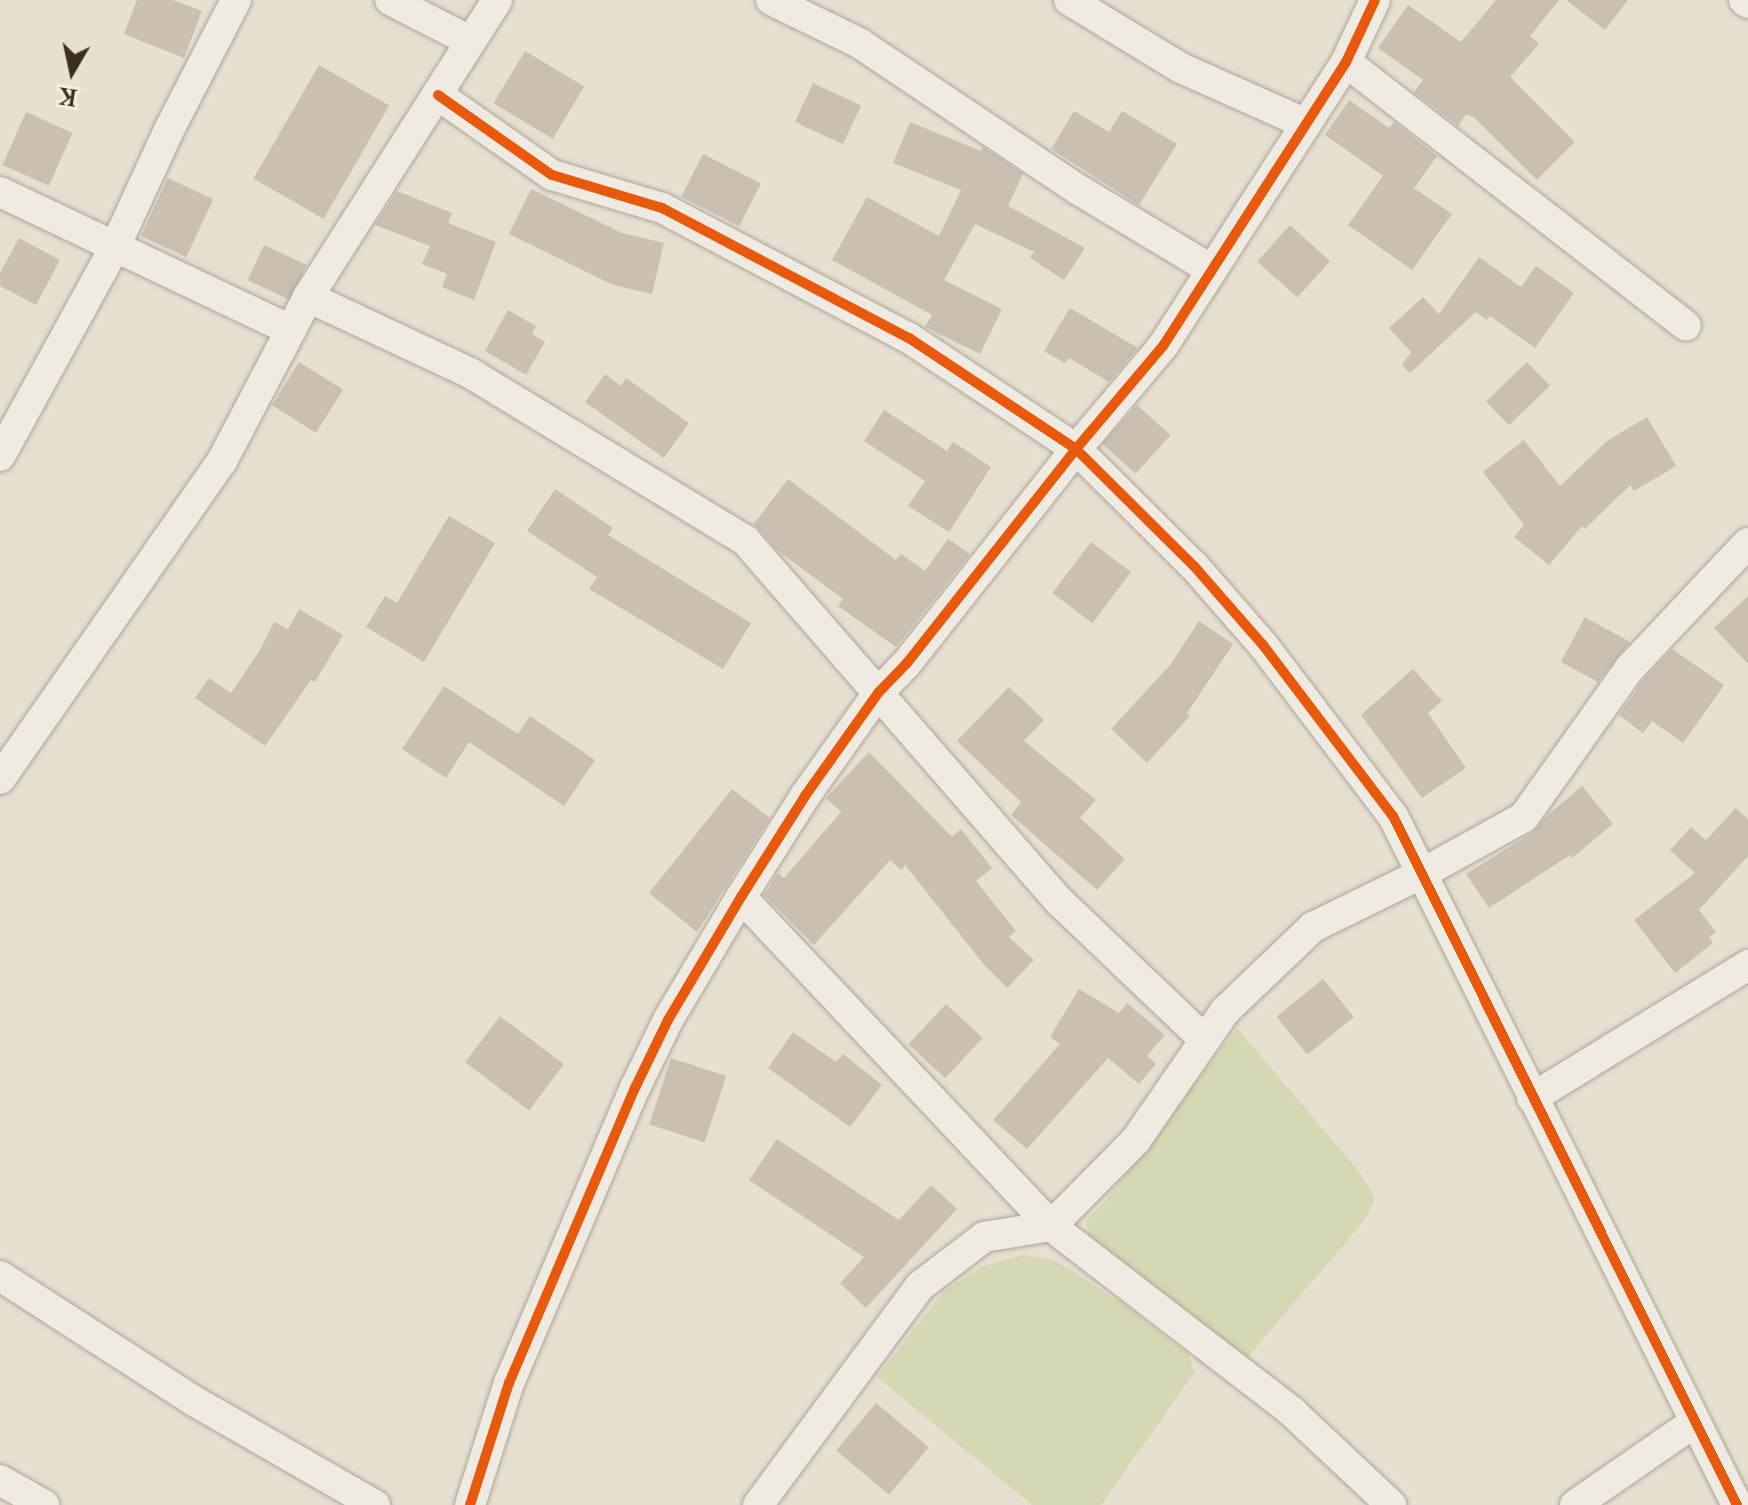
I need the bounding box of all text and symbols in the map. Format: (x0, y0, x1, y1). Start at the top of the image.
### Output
north arrow (32, 32, 112, 112)
text: K (57, 81, 79, 111)

